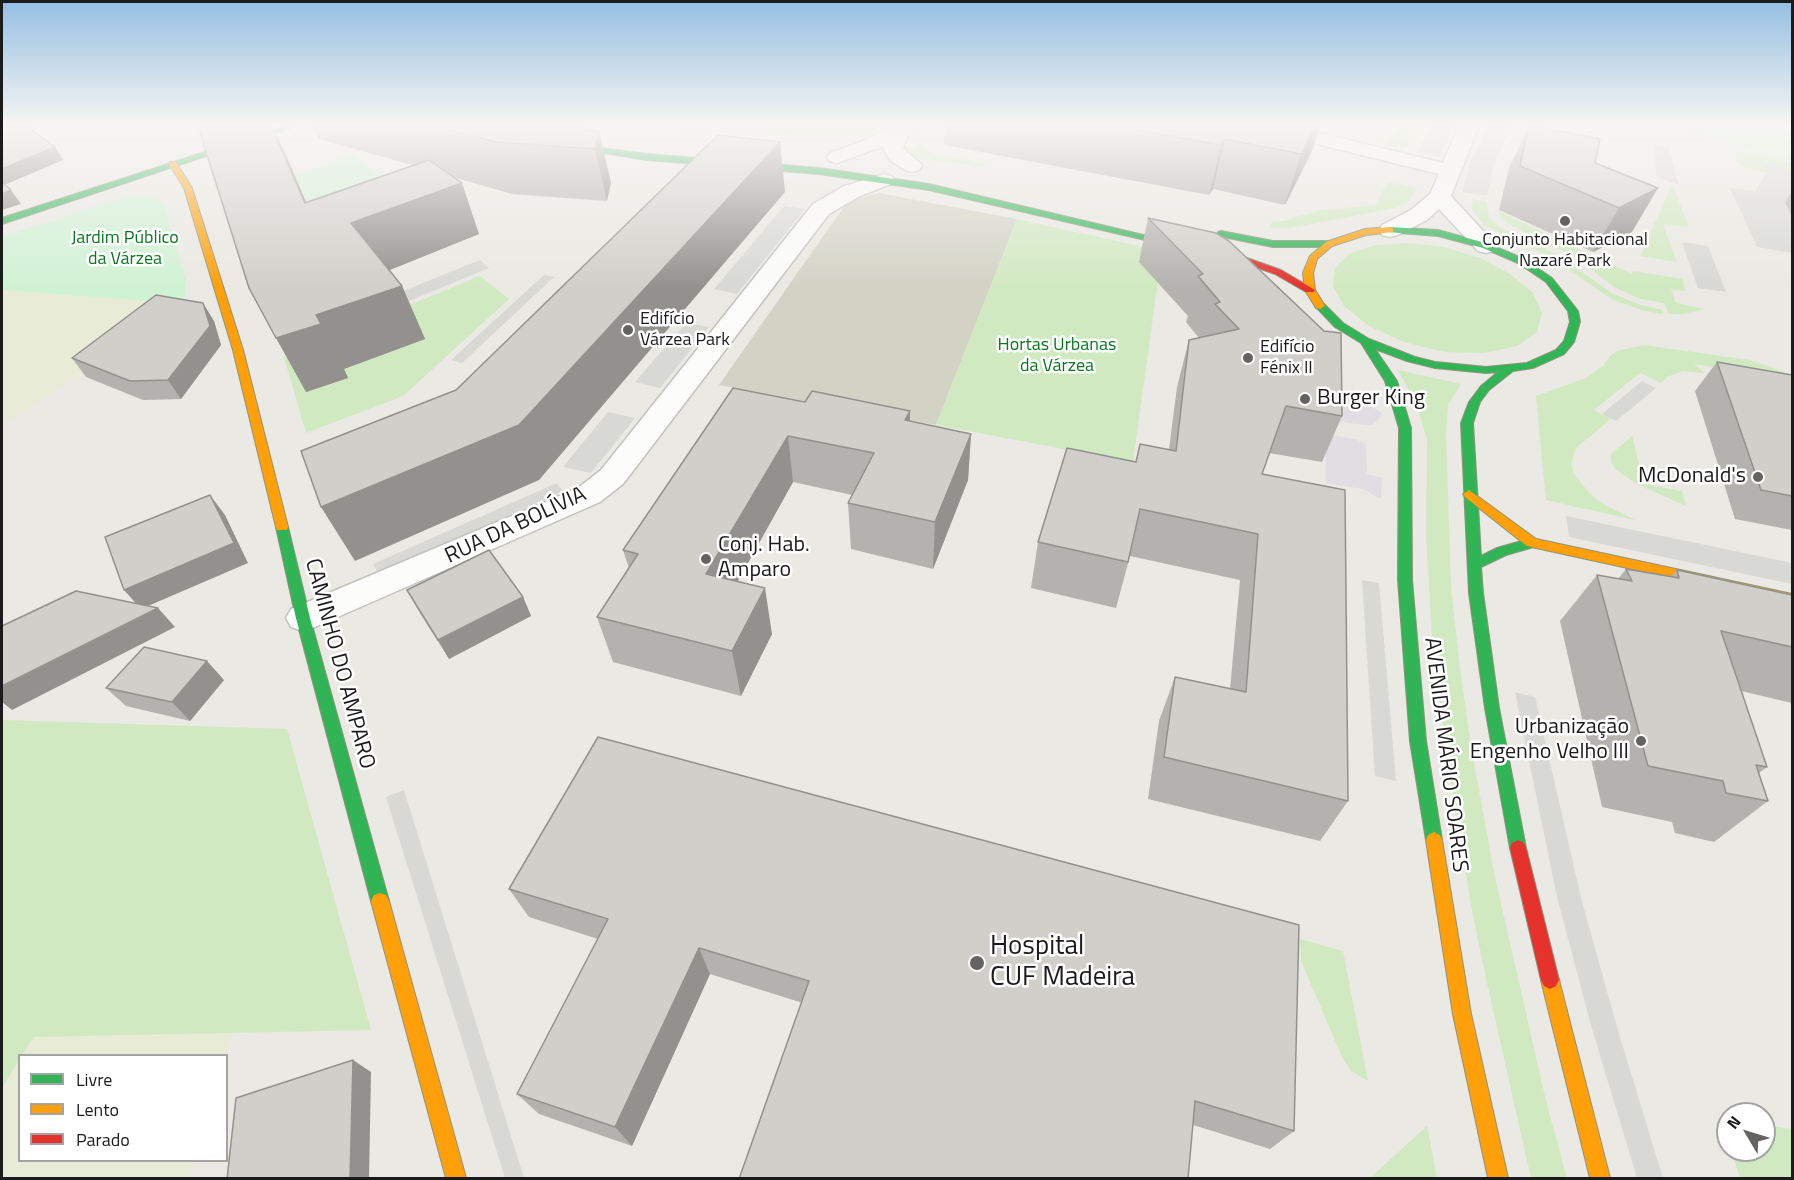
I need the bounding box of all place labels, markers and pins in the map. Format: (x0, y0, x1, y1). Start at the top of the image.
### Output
marker: Conjunto Habitacional Nazaré Park (1558, 214, 1572, 228)
place label: Conjunto Habitacional Nazaré Park (1482, 230, 1648, 272)
place label: Edifício Várzea Park (640, 309, 730, 352)
marker: Edifício Várzea Park (621, 323, 635, 337)
place label: Edifício Fénix II (1260, 337, 1314, 380)
marker: Edifício Fénix II (1241, 351, 1255, 365)
place label: Burger King (1317, 386, 1425, 412)
marker: Burger King (1298, 392, 1312, 406)
place label: McDonald's (1638, 464, 1746, 490)
marker: McDonald's (1751, 470, 1765, 484)
place label: Conj. Hab. Amparo (718, 533, 810, 584)
marker: Conj. Hab. Amparo (699, 552, 713, 566)
place label: Urbanização Engenho Velho III (1470, 715, 1629, 766)
marker: Urbanização Engenho Velho III (1634, 734, 1648, 748)
place label: Hospital CUF Madeira (990, 931, 1135, 994)
marker: Hospital CUF Madeira (968, 954, 986, 972)

